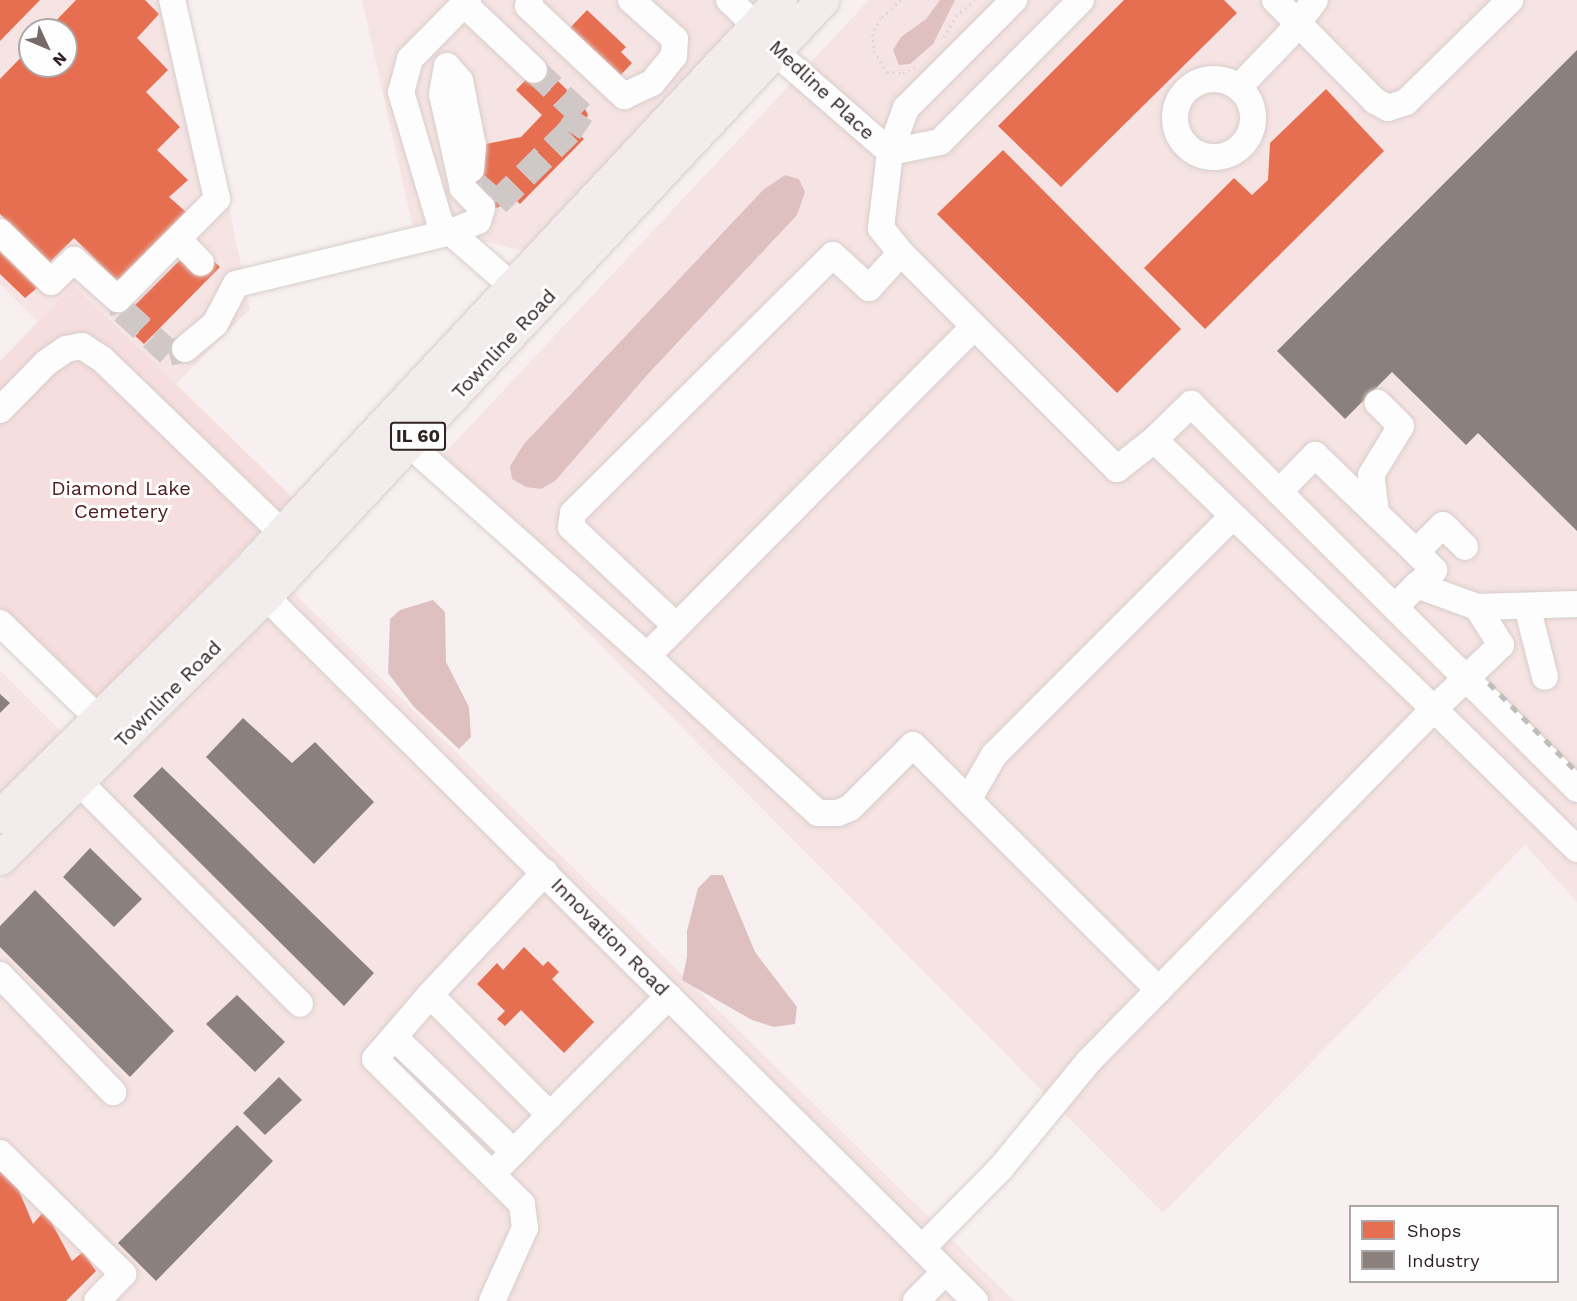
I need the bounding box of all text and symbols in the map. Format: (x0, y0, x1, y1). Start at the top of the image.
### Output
north arrow (18, 18, 78, 78)
street label: Medline Place (764, 35, 880, 145)
text: N (49, 49, 71, 70)
street label: Townline Road (447, 284, 561, 404)
road number: IL 60 (390, 421, 446, 451)
park label: Diamond Lake Cemetery (51, 477, 191, 524)
street label: Townline Road (109, 635, 227, 753)
street label: Innovation Road (546, 873, 674, 1001)
legend (1349, 1205, 1559, 1283)
text: Shops (1407, 1220, 1461, 1241)
text: Industry (1407, 1250, 1479, 1271)

